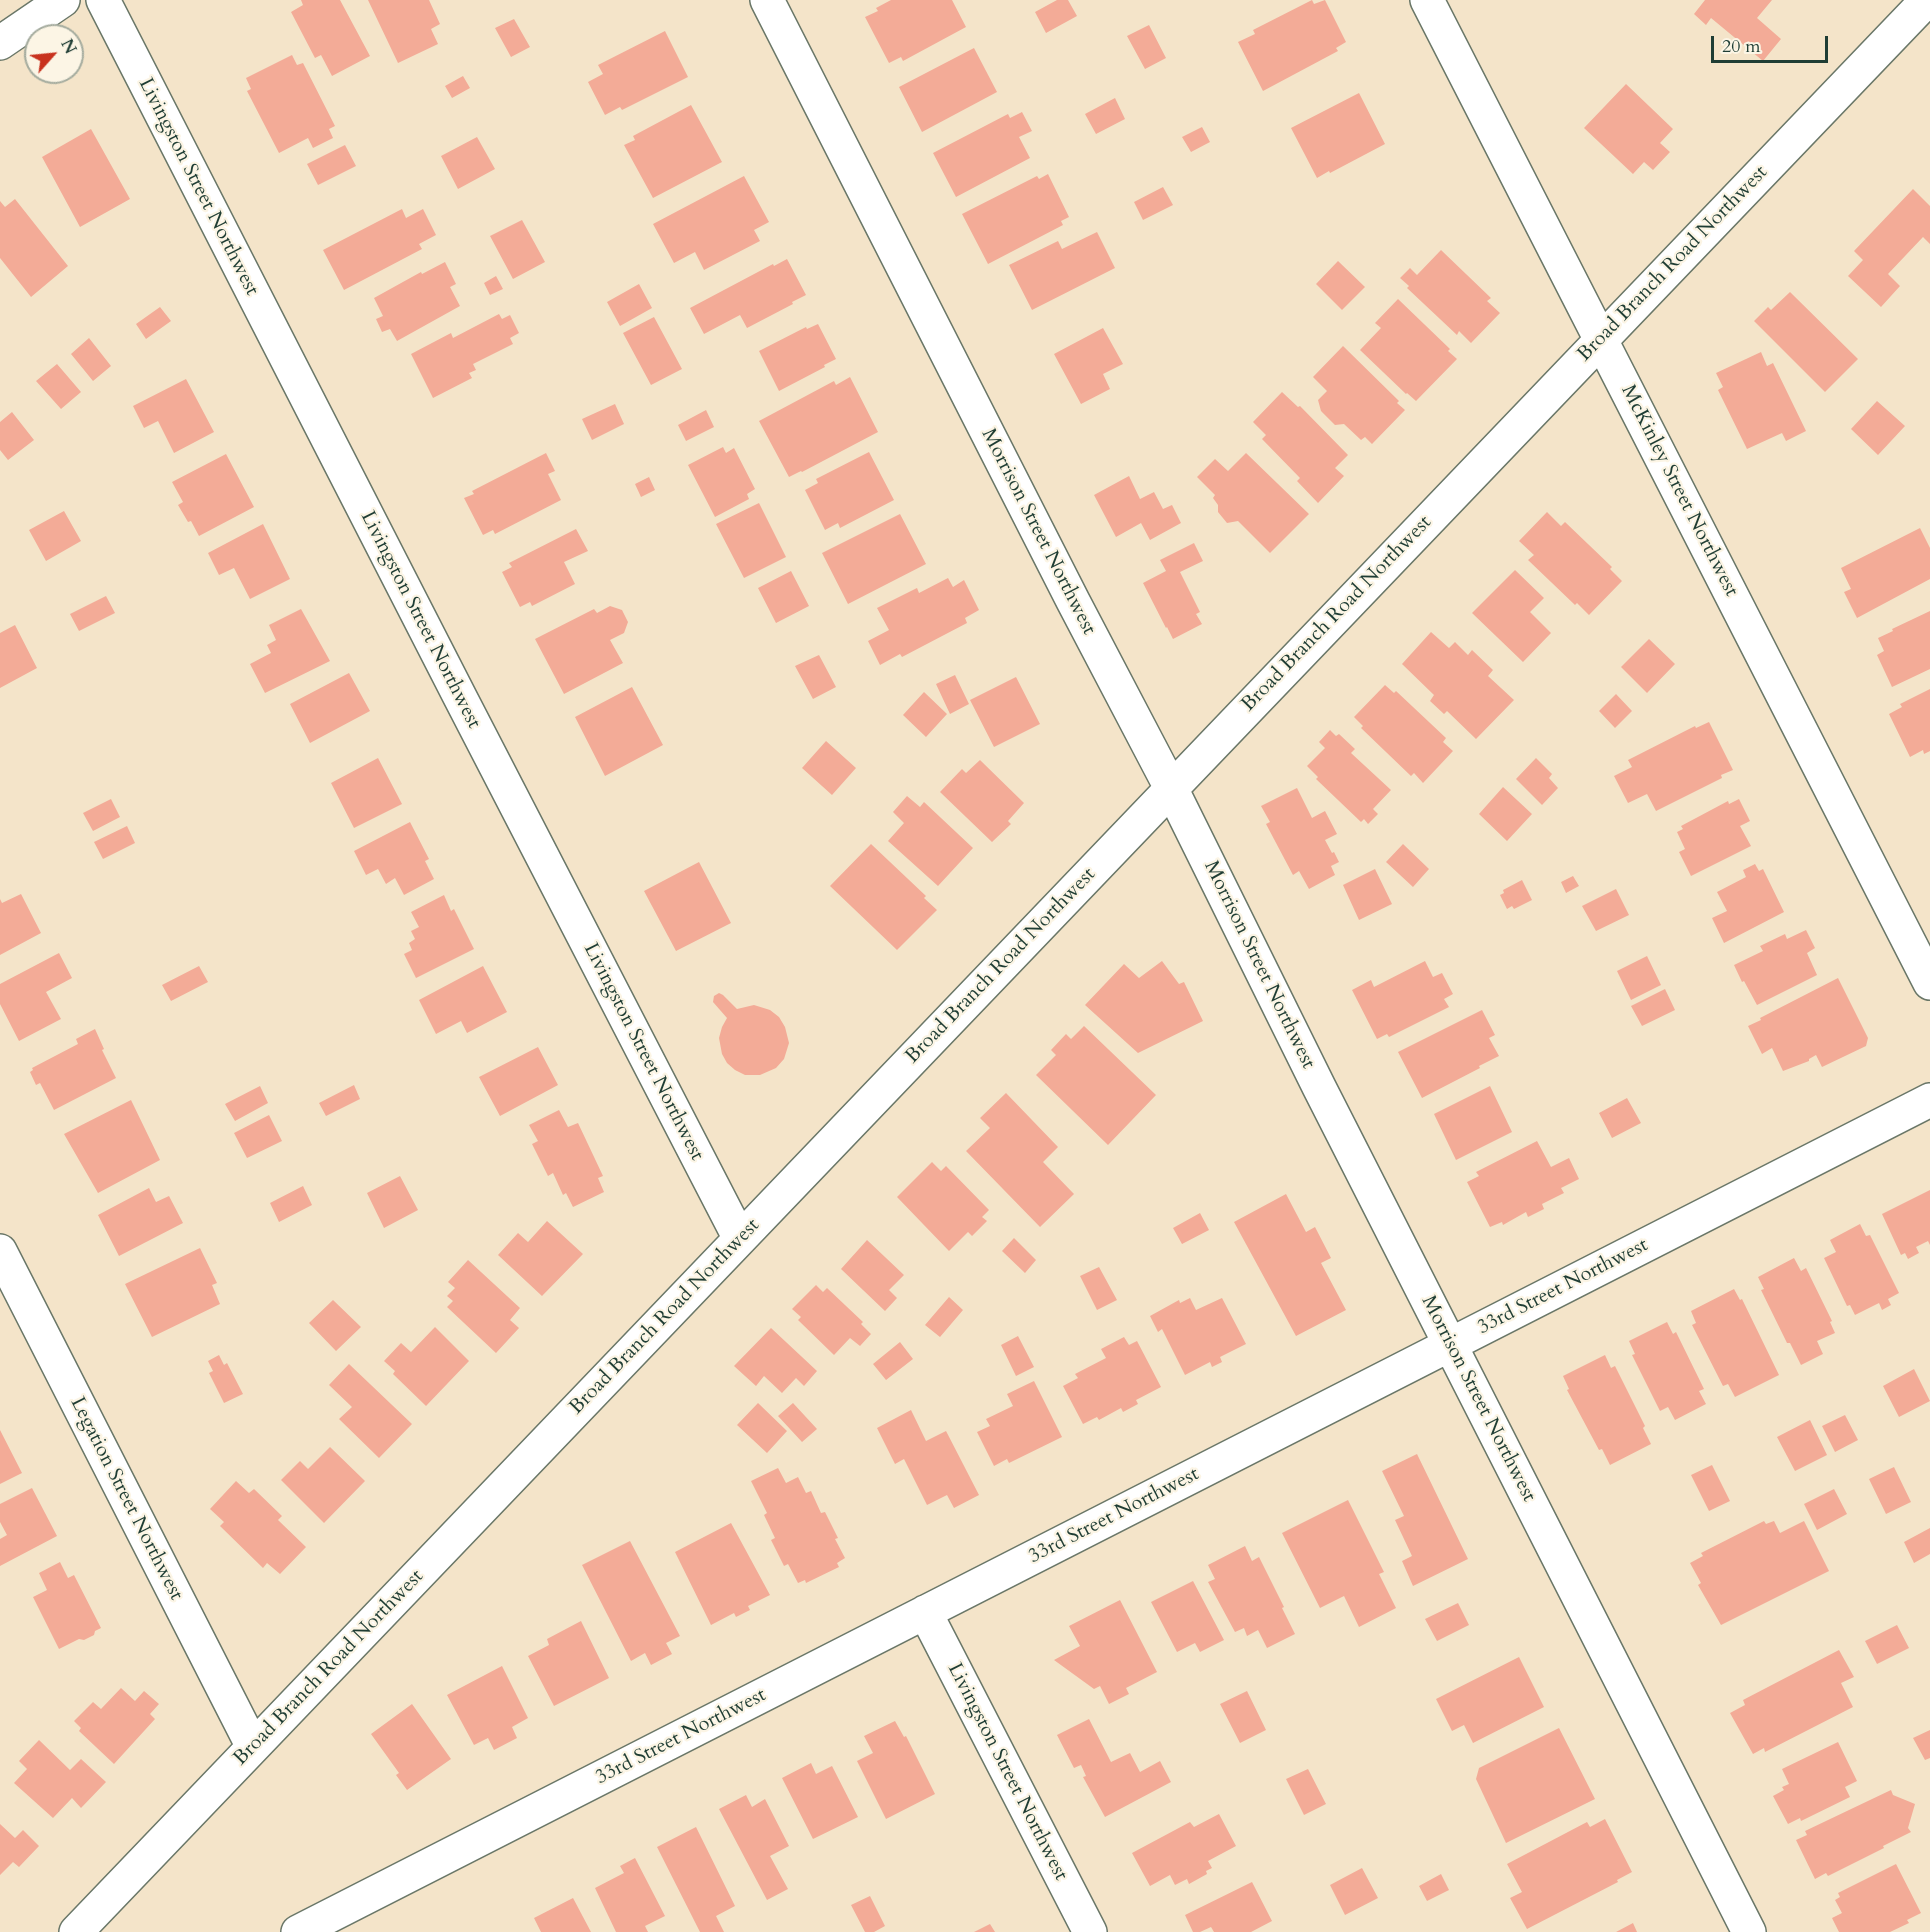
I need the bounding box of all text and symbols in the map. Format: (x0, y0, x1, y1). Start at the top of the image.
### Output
north arrow (24, 24, 84, 84)
scale bar (1714, 24, 1831, 62)
text: 20 m (1722, 34, 1761, 59)
text: N (55, 36, 81, 58)
street label: Livingston Street Northwest (133, 74, 263, 300)
street label: Broad Branch Road Northwest (1573, 161, 1773, 367)
street label: McKinley Street Northwest (1615, 381, 1743, 601)
street label: Morrison Street Northwest (976, 425, 1100, 639)
street label: Livingston Street Northwest (355, 507, 485, 733)
street label: Broad Branch Road Northwest (1237, 511, 1437, 717)
street label: Morrison Street Northwest (1198, 857, 1320, 1073)
street label: Broad Branch Road Northwest (901, 863, 1101, 1069)
street label: Livingston Street Northwest (578, 939, 708, 1165)
street label: Broad Branch Road Northwest (565, 1214, 765, 1420)
street label: 33rd Street Northwest (1474, 1234, 1652, 1340)
street label: Morrison Street Northwest (1416, 1292, 1540, 1506)
street label: Legation Street Northwest (64, 1393, 188, 1605)
street label: 33rd Street Northwest (1025, 1463, 1203, 1569)
street label: Broad Branch Road Northwest (229, 1565, 429, 1771)
street label: Livingston Street Northwest (942, 1659, 1072, 1885)
street label: 33rd Street Northwest (592, 1684, 770, 1790)

